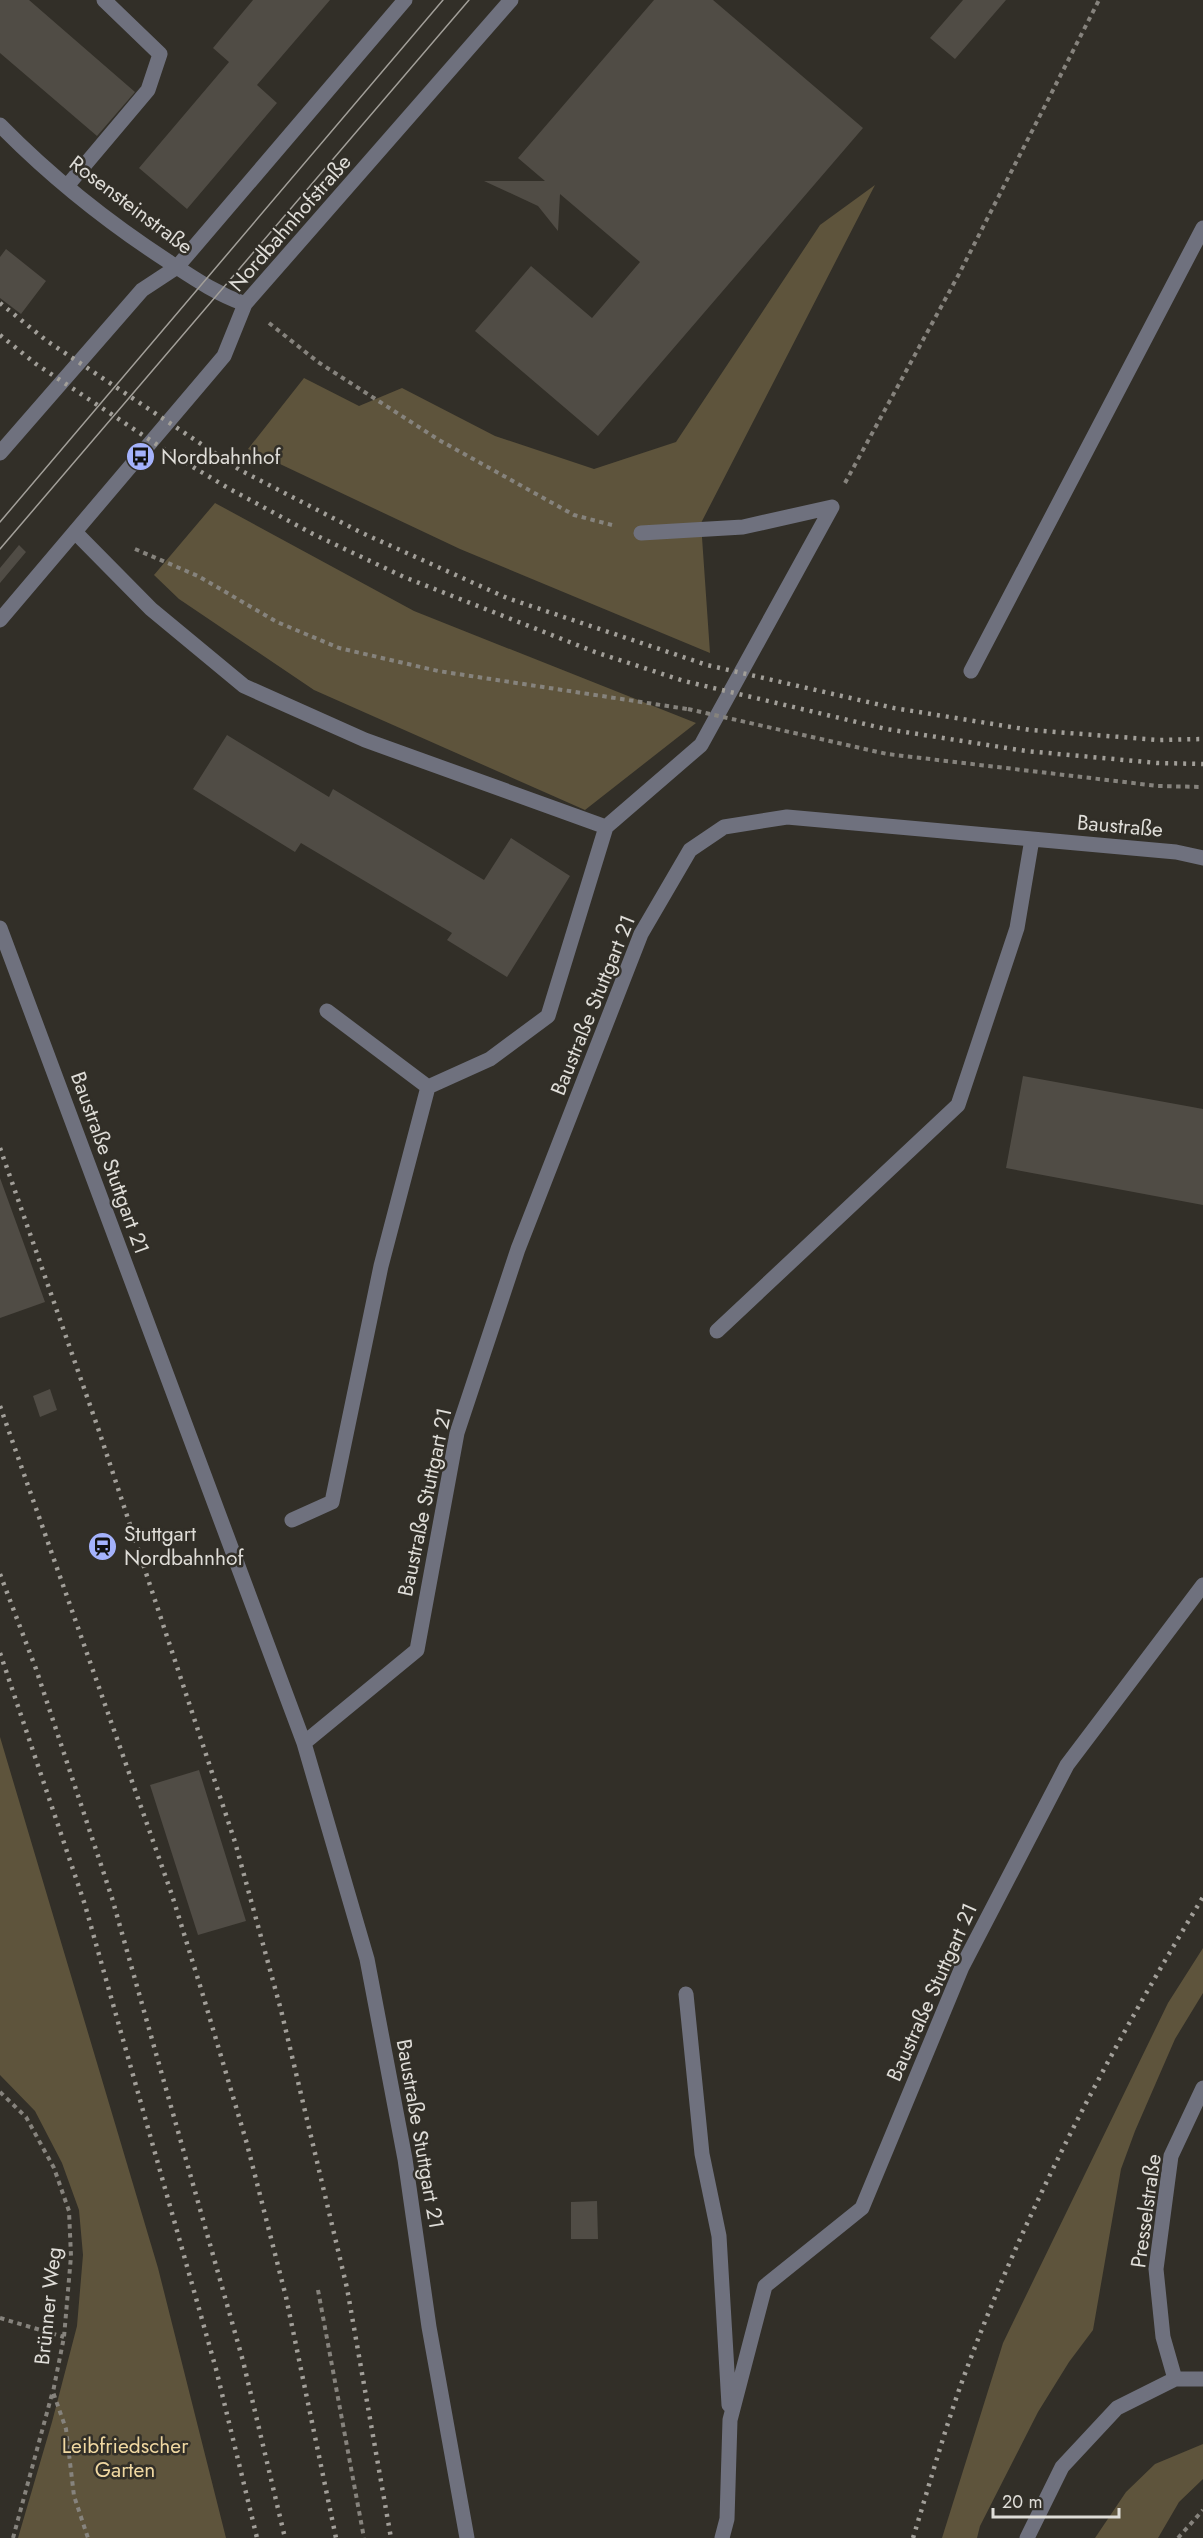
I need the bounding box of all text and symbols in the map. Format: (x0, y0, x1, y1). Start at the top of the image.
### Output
street label: Nordbahnhofstraße (222, 148, 358, 298)
street label: Rosensteinstraße (63, 149, 199, 262)
bus stop icon: Nordbahnhof (124, 441, 156, 473)
place label: Nordbahnhof (161, 442, 282, 472)
street label: Baustraße (1076, 807, 1164, 845)
street label: Baustraße Stuttgart 21 (543, 910, 643, 1100)
street label: Baustraße Stuttgart 21 (63, 1068, 157, 1258)
street label: Baustraße Stuttgart 21 (390, 1405, 460, 1599)
place label: Stuttgart Nordbahnhof (124, 1519, 245, 1573)
station icon: Stuttgart Nordbahnhof (87, 1530, 119, 1562)
street label: Baustraße Stuttgart 21 (879, 1898, 985, 2086)
street label: Baustraße Stuttgart 21 (389, 2037, 451, 2231)
street label: Presselstraße (1123, 2152, 1169, 2270)
street label: Brünner Weg (27, 2246, 69, 2366)
park label: Leibfriedscher Garten (62, 2431, 189, 2485)
scale bar (993, 2481, 1119, 2519)
text: 20 m (1002, 2489, 1042, 2515)

